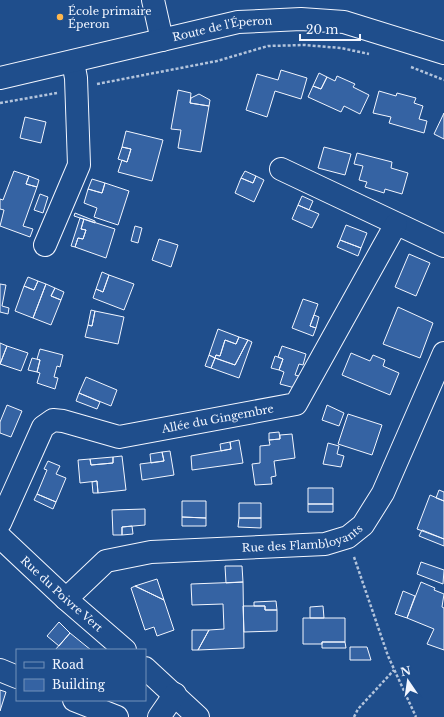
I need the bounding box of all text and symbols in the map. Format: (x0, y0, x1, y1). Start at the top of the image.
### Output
place label: École primaire Éperon (68, 4, 152, 31)
marker: École primaire Éperon (55, 12, 65, 22)
street label: Route de l'Éperon (171, 13, 273, 44)
scale bar (300, 16, 360, 42)
text: 20 m (306, 22, 338, 37)
street label: Allée du Gingembre (159, 401, 275, 436)
street label: Rue des Flambloyants (242, 521, 365, 555)
street label: Rue du Poivre Vert (18, 553, 106, 635)
legend (16, 649, 146, 701)
text: Road (52, 657, 84, 672)
north arrow (388, 661, 428, 701)
text: N (399, 663, 413, 679)
text: Building (52, 677, 106, 692)

